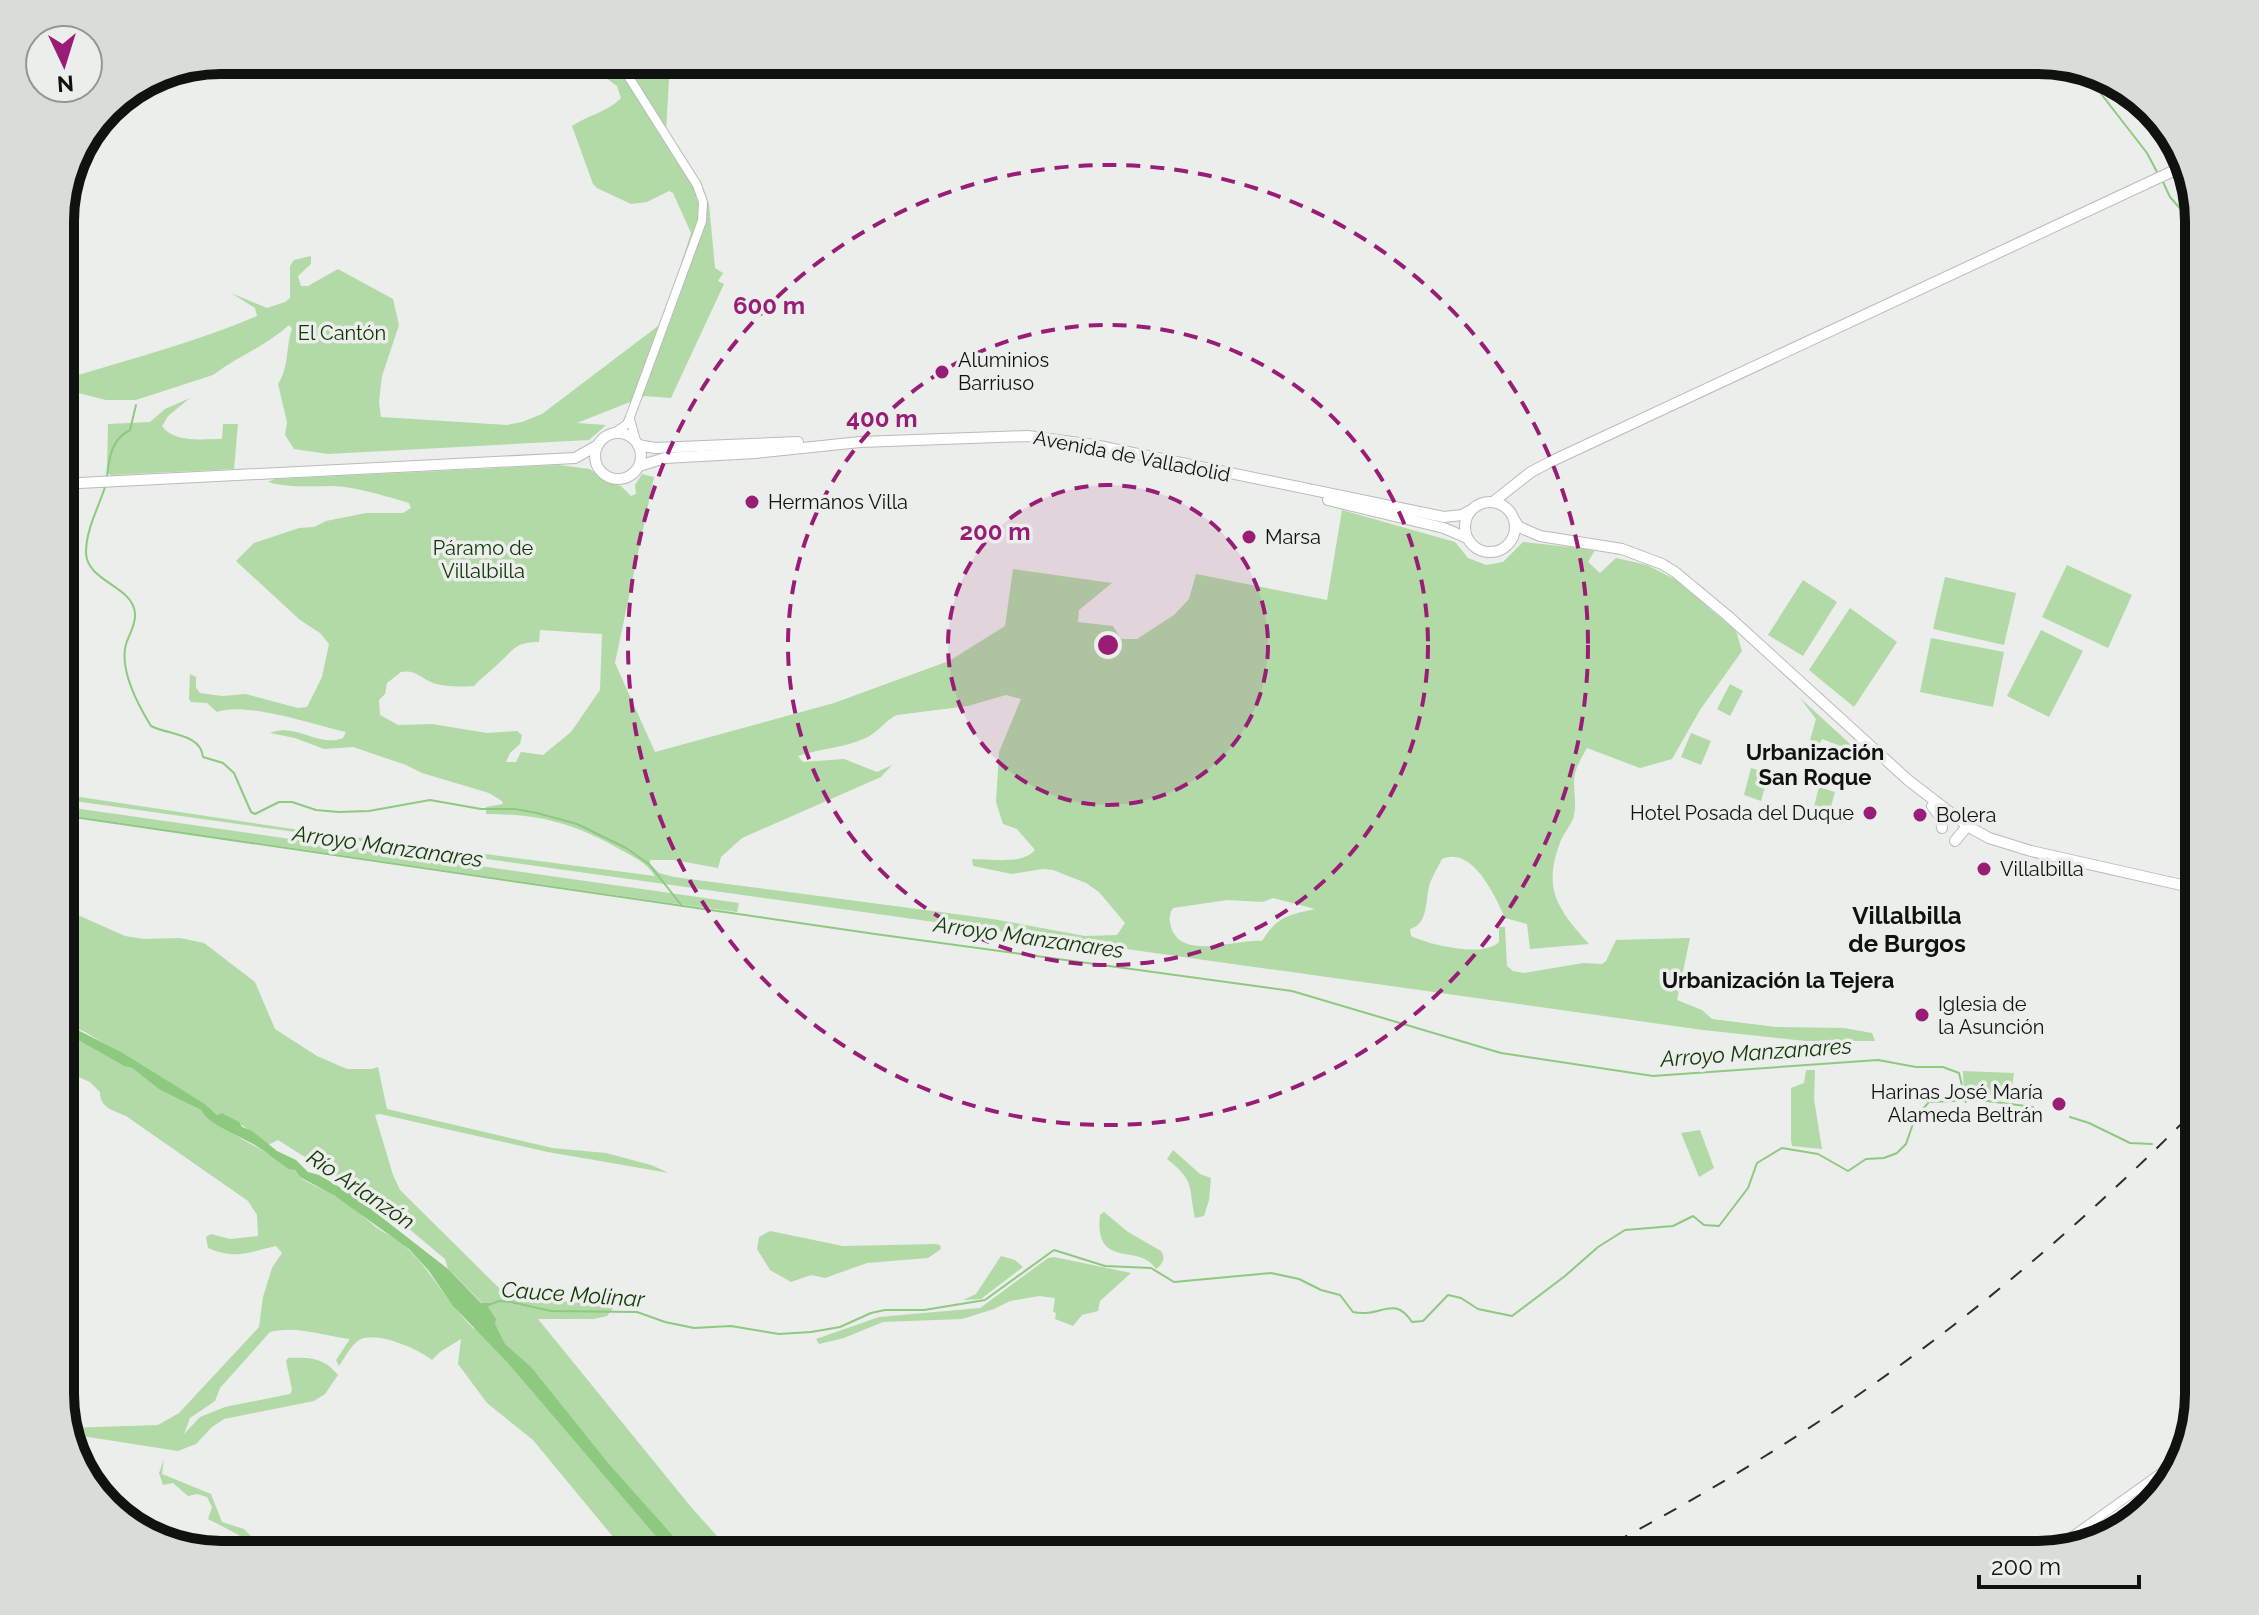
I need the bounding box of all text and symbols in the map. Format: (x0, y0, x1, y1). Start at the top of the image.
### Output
north arrow (24, 24, 104, 104)
text: N (56, 70, 75, 98)
text: 600 m (733, 291, 805, 320)
park label: El Cantón (298, 321, 386, 345)
place label: Aluminios Barriuso (958, 348, 1049, 395)
marker: Aluminios Barriuso (933, 363, 951, 381)
text: 400 m (846, 404, 918, 433)
street label: Avenida de Valladolid (1032, 425, 1232, 487)
place label: Hermanos Villa (768, 490, 908, 514)
marker: Hermanos Villa (743, 493, 761, 511)
text: 200 m (959, 517, 1031, 546)
place label: Marsa (1265, 525, 1321, 549)
marker: Marsa (1240, 528, 1258, 546)
park label: Páramo de Villalbilla (433, 536, 534, 583)
centre of rings (1094, 631, 1122, 659)
district label: Urbanización San Roque (1746, 739, 1884, 790)
place label: Hotel Posada del Duque (1630, 801, 1854, 825)
place label: Bolera (1936, 803, 1996, 827)
marker: Hotel Posada del Duque (1861, 804, 1879, 822)
marker: Bolera (1911, 806, 1929, 824)
water label: Arroyo Manzanares (290, 820, 485, 872)
place label: Villalbilla (2000, 857, 2084, 881)
marker: Villalbilla (1975, 860, 1993, 878)
district label: Villalbilla de Burgos (1848, 901, 1966, 958)
water label: Arroyo Manzanares (931, 911, 1126, 963)
district label: Urbanización la Tejera (1662, 967, 1894, 993)
place label: Iglesia de la Asunción (1938, 992, 2044, 1039)
marker: Iglesia de la Asunción (1913, 1006, 1931, 1024)
water label: Arroyo Manzanares (1658, 1032, 1853, 1072)
place label: Harinas José María Alameda Beltrán (1871, 1080, 2043, 1127)
marker: Harinas José María Alameda Beltrán (2050, 1095, 2068, 1113)
water label: Río Arlanzón (302, 1144, 420, 1234)
water label: Cauce Molinar (501, 1276, 647, 1312)
scale bar (1979, 1539, 2139, 1589)
text: 200 m (1991, 1552, 2061, 1581)

